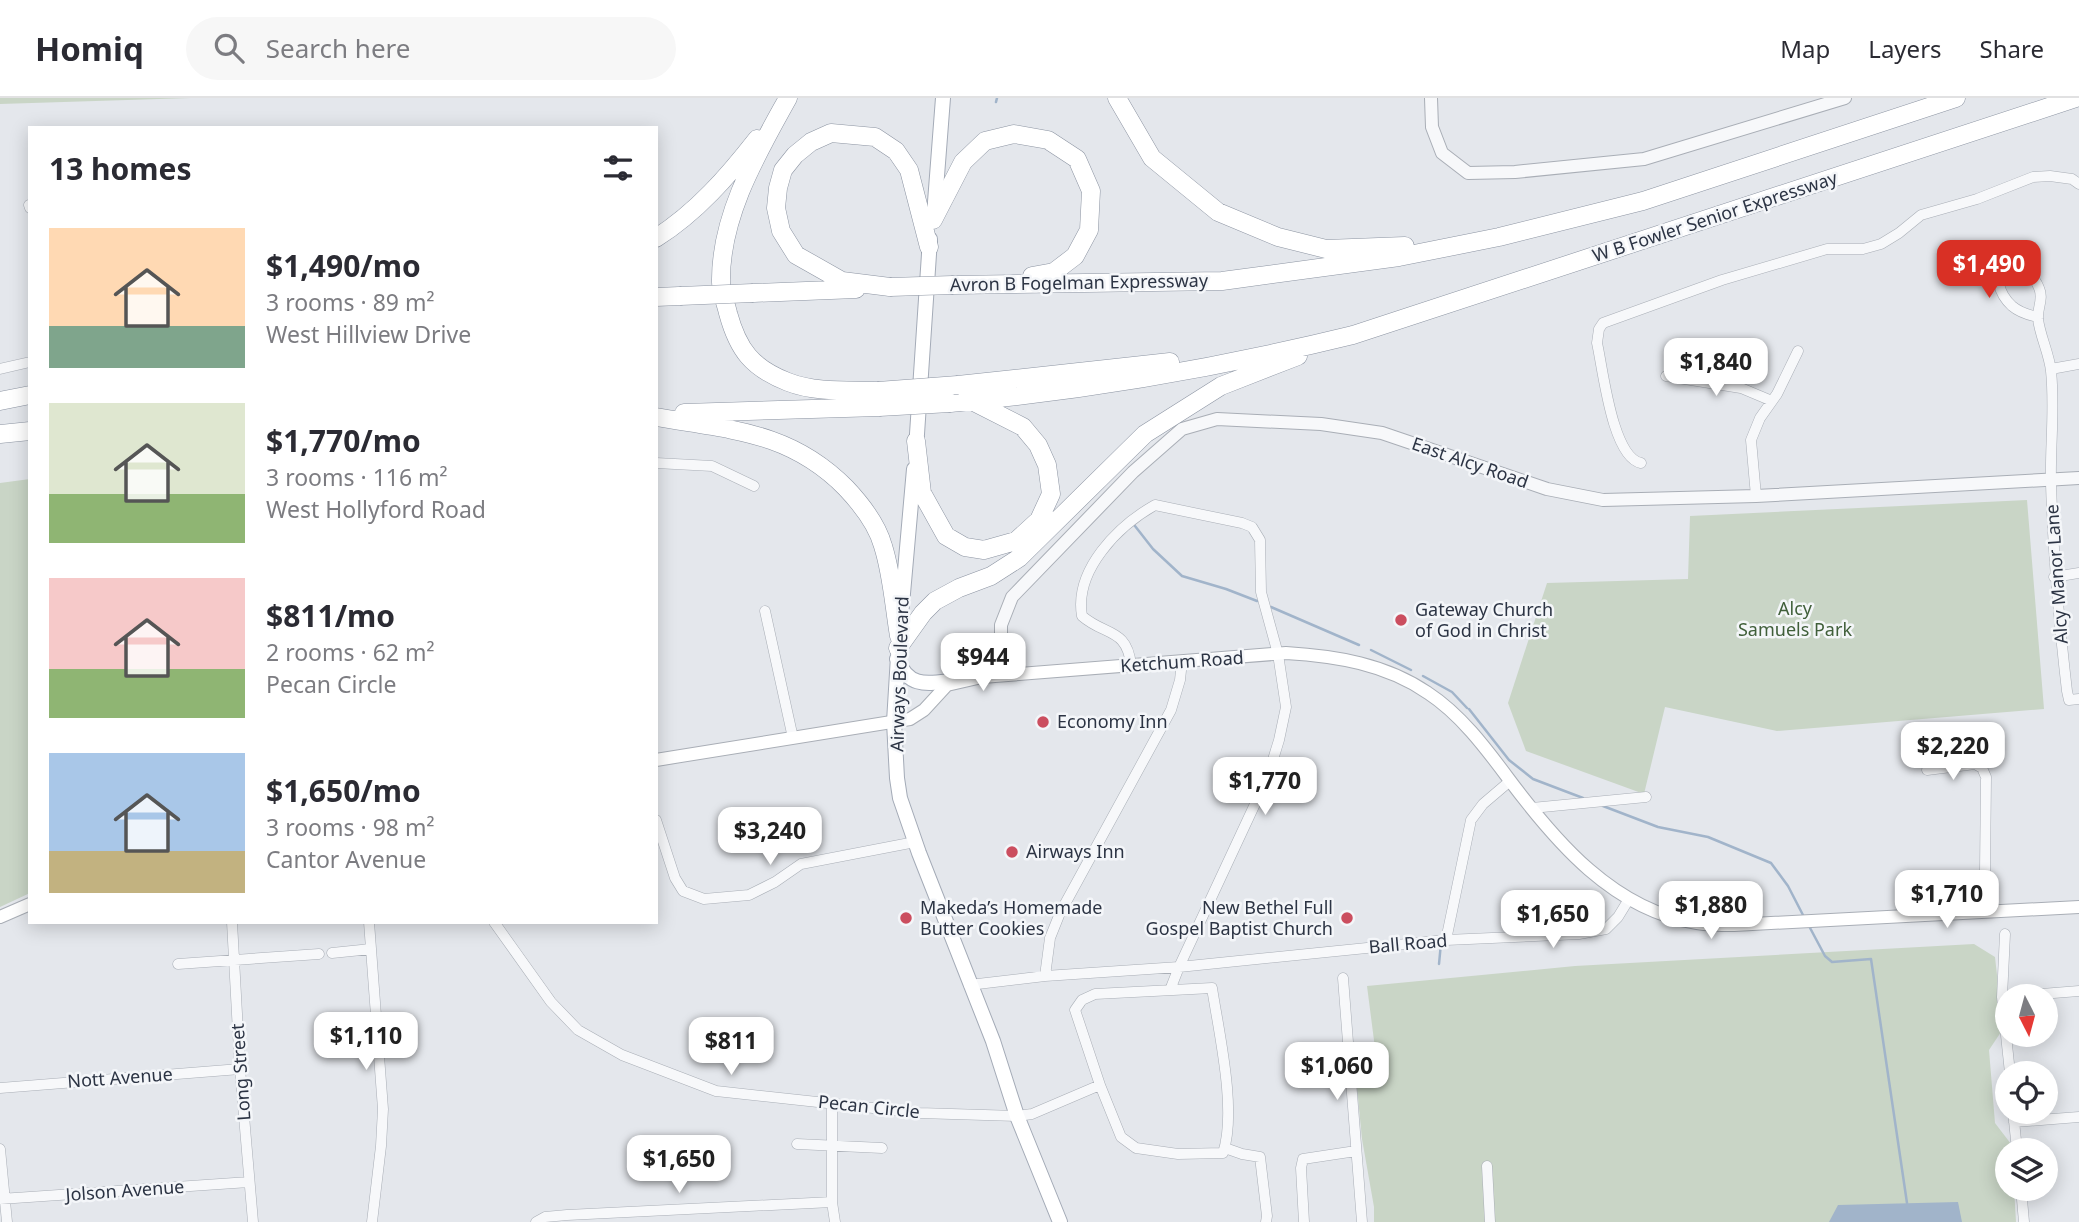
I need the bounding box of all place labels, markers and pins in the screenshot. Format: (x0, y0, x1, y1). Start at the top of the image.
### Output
pin: $1,490 (1932, 240, 2046, 300)
pin: $1,840 (1659, 338, 1773, 398)
place label: Gateway Church of God in Christ (1415, 597, 1553, 642)
marker: Gateway Church of God in Christ (1393, 612, 1409, 628)
pin: $944 (942, 634, 1024, 693)
place label: Economy Inn (1057, 709, 1168, 733)
marker: Economy Inn (1035, 714, 1051, 730)
pin: $2,220 (1896, 722, 2010, 782)
pin: $1,770 (1208, 758, 1322, 817)
pin: $3,240 (713, 808, 827, 867)
place label: Airways Inn (1026, 839, 1125, 863)
marker: Airways Inn (1004, 844, 1020, 860)
pin: $1,710 (1890, 870, 2004, 930)
pin: $1,880 (1654, 882, 1768, 941)
pin: $1,650 (1496, 890, 1610, 950)
place label: Makeda’s Homemade Butter Cookies (920, 895, 1102, 940)
place label: New Bethel Full Gospel Baptist Church (1146, 895, 1333, 940)
marker: Makeda’s Homemade Butter Cookies (898, 910, 914, 926)
marker: New Bethel Full Gospel Baptist Church (1339, 910, 1355, 926)
pin: $1,110 (309, 1012, 423, 1072)
pin: $811 (690, 1018, 772, 1077)
pin: $1,060 (1280, 1042, 1394, 1102)
pin: $1,650 (622, 1136, 736, 1195)

